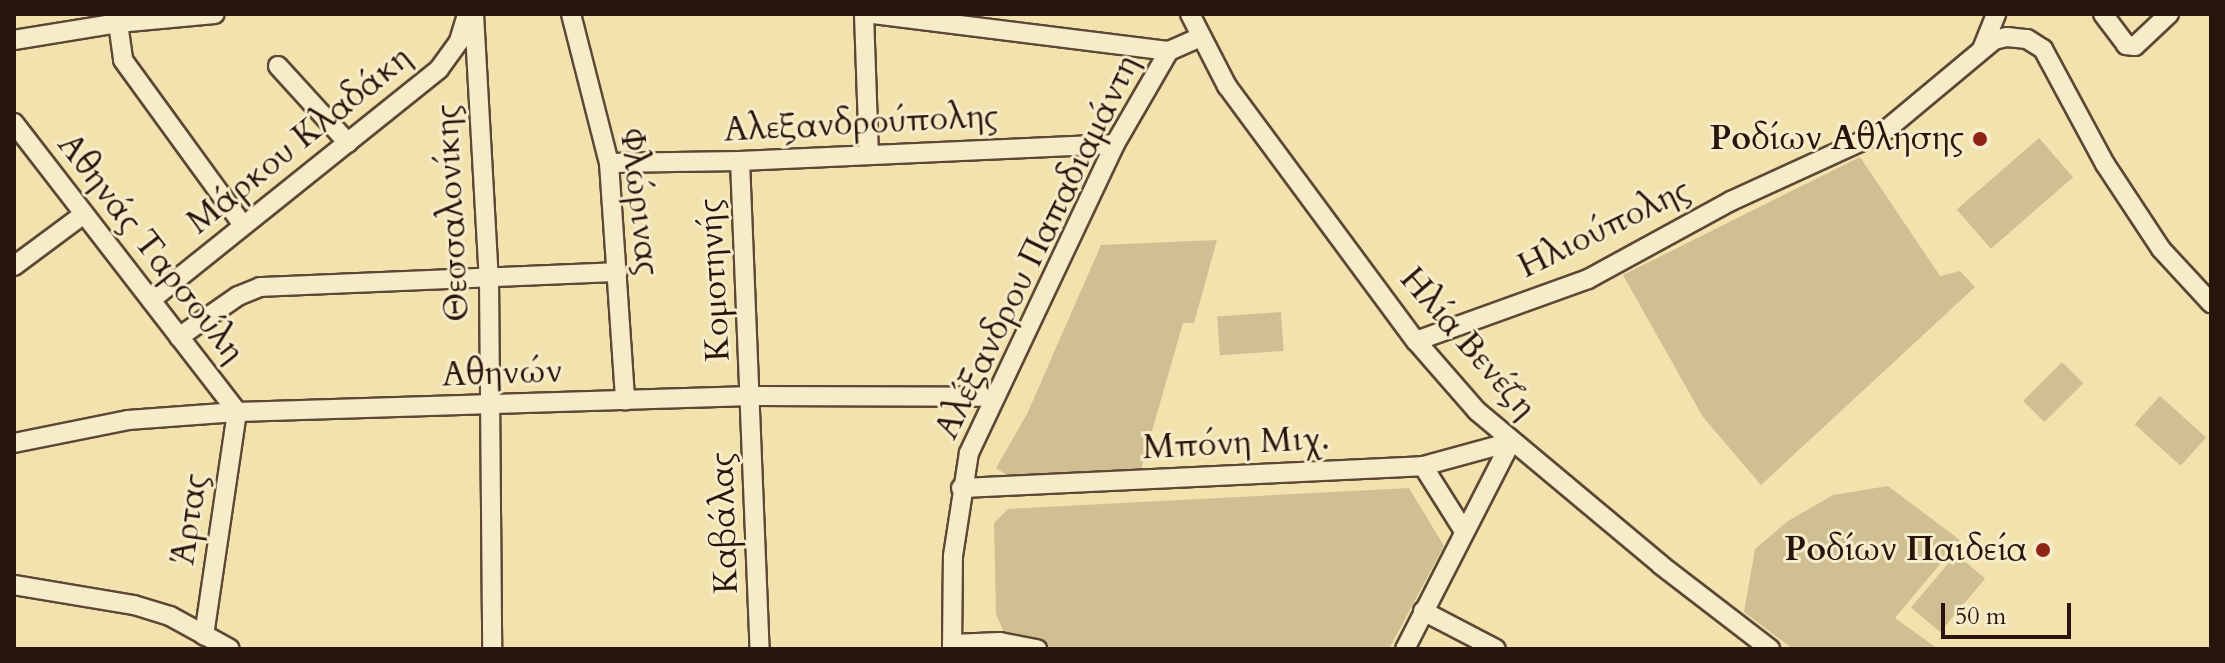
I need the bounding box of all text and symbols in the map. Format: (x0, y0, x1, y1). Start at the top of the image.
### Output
street label: Μάρκου Κλαδάκη (179, 37, 419, 243)
street label: Αλέξανδρου Παπαδιαμάντη (926, 48, 1148, 446)
street label: Αλεξανδρούπολης (723, 95, 999, 151)
street label: Θεσσαλονίκης (426, 103, 478, 323)
place label: Ροδίων Αθλησης (1710, 119, 1964, 159)
street label: Αθηνάς Ταρσούλη (49, 125, 253, 371)
street label: Φλώρινας (611, 126, 669, 278)
marker: Ροδίων Αθλησης (1971, 130, 1989, 148)
street label: Ηλιούπολης (1512, 169, 1696, 287)
street label: Κομοτηνής (689, 198, 739, 362)
street label: Ηλία Βενέζη (1391, 259, 1545, 427)
street label: Αθηνών (441, 351, 563, 395)
street label: Μπόνη Μιχ. (1141, 418, 1331, 468)
street label: Καβάλας (701, 451, 747, 595)
street label: Άρτας (162, 471, 216, 567)
place label: Ροδίων Παιδεία (1785, 530, 2027, 570)
marker: Ροδίων Παιδεία (2034, 541, 2052, 559)
scale bar (1945, 587, 2075, 637)
text: 50 m (1955, 600, 2006, 633)

